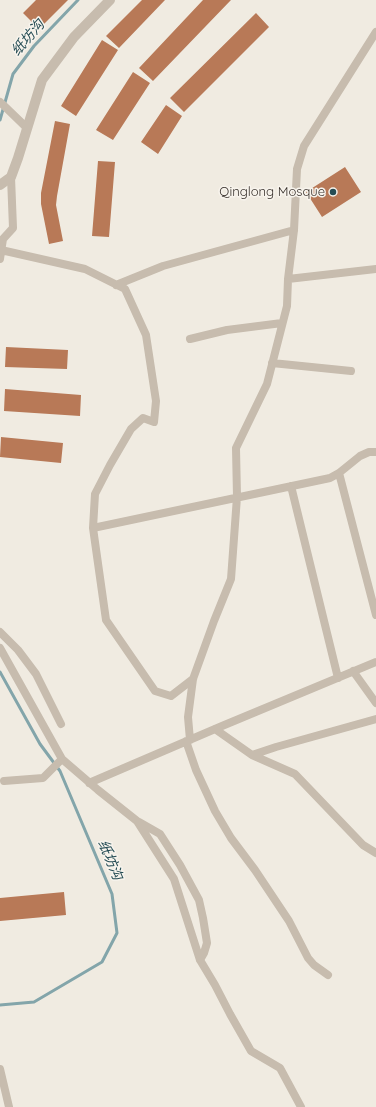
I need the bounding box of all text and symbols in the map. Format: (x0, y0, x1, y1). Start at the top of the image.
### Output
water label: 纸坊沟 (8, 17, 48, 59)
place label: Qinglong Mosque (219, 184, 325, 200)
marker: Qinglong Mosque (328, 187, 338, 197)
water label: 纸坊沟 (94, 837, 126, 883)

